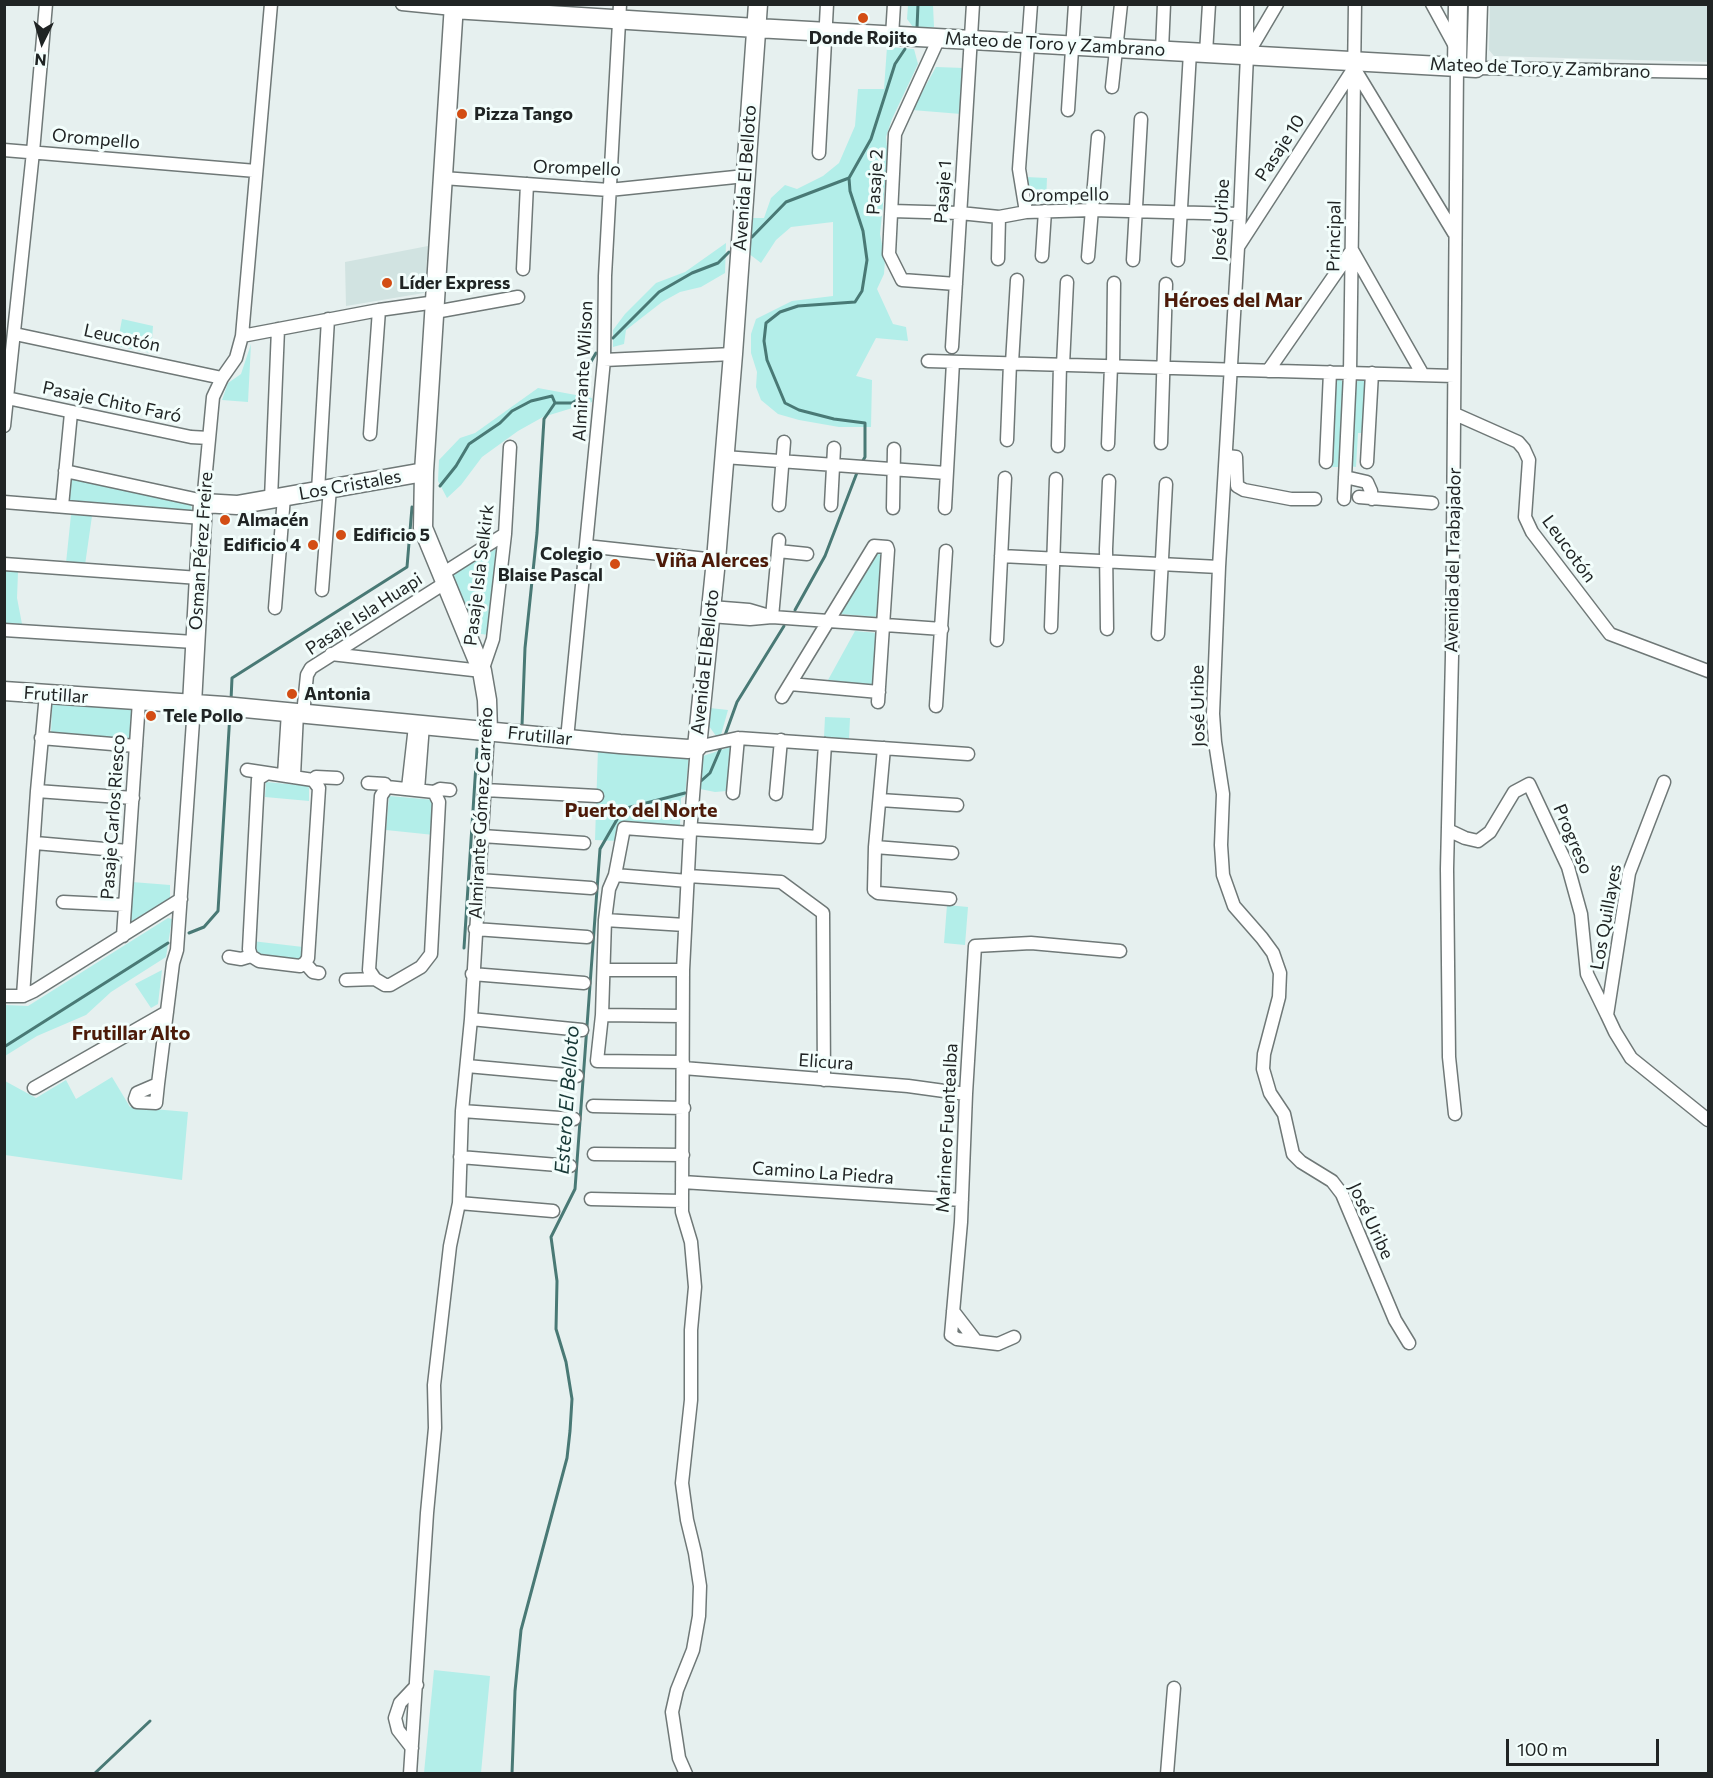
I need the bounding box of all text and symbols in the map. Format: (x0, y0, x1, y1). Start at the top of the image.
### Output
marker: Donde Rojito (856, 11, 870, 25)
north arrow (12, 12, 72, 72)
place label: Donde Rojito (809, 27, 917, 49)
street label: Mateo de Toro y Zambrano (944, 27, 1166, 61)
text: N (34, 50, 47, 70)
street label: Mateo de Toro y Zambrano (1429, 53, 1651, 83)
place label: Pizza Tango (474, 103, 573, 125)
street label: Avenida El Belloto (729, 104, 761, 252)
marker: Pizza Tango (455, 107, 469, 121)
street label: Pasaje 10 (1250, 111, 1310, 185)
street label: Orompello (51, 124, 141, 154)
street label: Pasaje 2 (862, 149, 888, 215)
street label: Orompello (533, 156, 621, 180)
street label: Pasaje 1 (930, 160, 956, 224)
street label: José Uribe (1208, 178, 1234, 262)
street label: Orompello (1021, 183, 1109, 207)
street label: Principal (1323, 200, 1345, 272)
place label: Líder Express (399, 272, 510, 294)
marker: Líder Express (380, 276, 394, 290)
district label: Héroes del Mar (1164, 288, 1302, 312)
street label: Almirante Wilson (569, 300, 597, 442)
street label: Leucotón (82, 319, 162, 357)
street label: Pasaje Chito Faró (41, 377, 183, 427)
street label: Los Cristales (297, 465, 403, 505)
street label: Avenida del Trabajador (1441, 467, 1465, 653)
street label: Osman Pérez Freire (185, 471, 217, 631)
street label: Pasaje Isla Selkirk (460, 503, 498, 647)
place label: Almacén (237, 509, 309, 531)
street label: Leucotón (1537, 511, 1601, 587)
marker: Almacén (218, 513, 232, 527)
place label: Edificio 5 (353, 524, 430, 546)
marker: Edificio 5 (334, 528, 348, 542)
place label: Edificio 4 (223, 534, 301, 556)
marker: Edificio 4 (306, 538, 320, 552)
place label: Colegio Blaise Pascal (498, 543, 603, 586)
district label: Viña Alerces (655, 548, 769, 572)
marker: Colegio Blaise Pascal (608, 557, 622, 571)
street label: Pasaje Isla Huapi (302, 568, 426, 660)
street label: Avenida El Belloto (687, 588, 723, 736)
street label: José Uribe (1186, 665, 1210, 747)
street label: Frutillar (23, 682, 89, 708)
place label: Antonia (304, 683, 371, 705)
marker: Antonia (285, 687, 299, 701)
place label: Tele Pollo (163, 705, 243, 727)
street label: Almirante Gómez Carreño (465, 706, 497, 920)
marker: Tele Pollo (144, 709, 158, 723)
street label: Frutillar (507, 722, 573, 750)
street label: Pasaje Carlos Riesco (96, 734, 130, 900)
district label: Puerto del Norte (565, 798, 717, 822)
street label: Progreso (1549, 801, 1597, 877)
street label: Los Quillayes (1586, 862, 1626, 972)
district label: Frutillar Alto (72, 1021, 190, 1045)
water label: Estero El Belloto (550, 1025, 584, 1175)
street label: Marinero Fuentealba (932, 1043, 962, 1213)
street label: Elicura (798, 1049, 854, 1075)
street label: Camino La Piedra (751, 1157, 895, 1189)
street label: José Uribe (1344, 1179, 1398, 1263)
scale bar (1509, 1727, 1662, 1765)
text: 100 m (1517, 1738, 1567, 1760)

